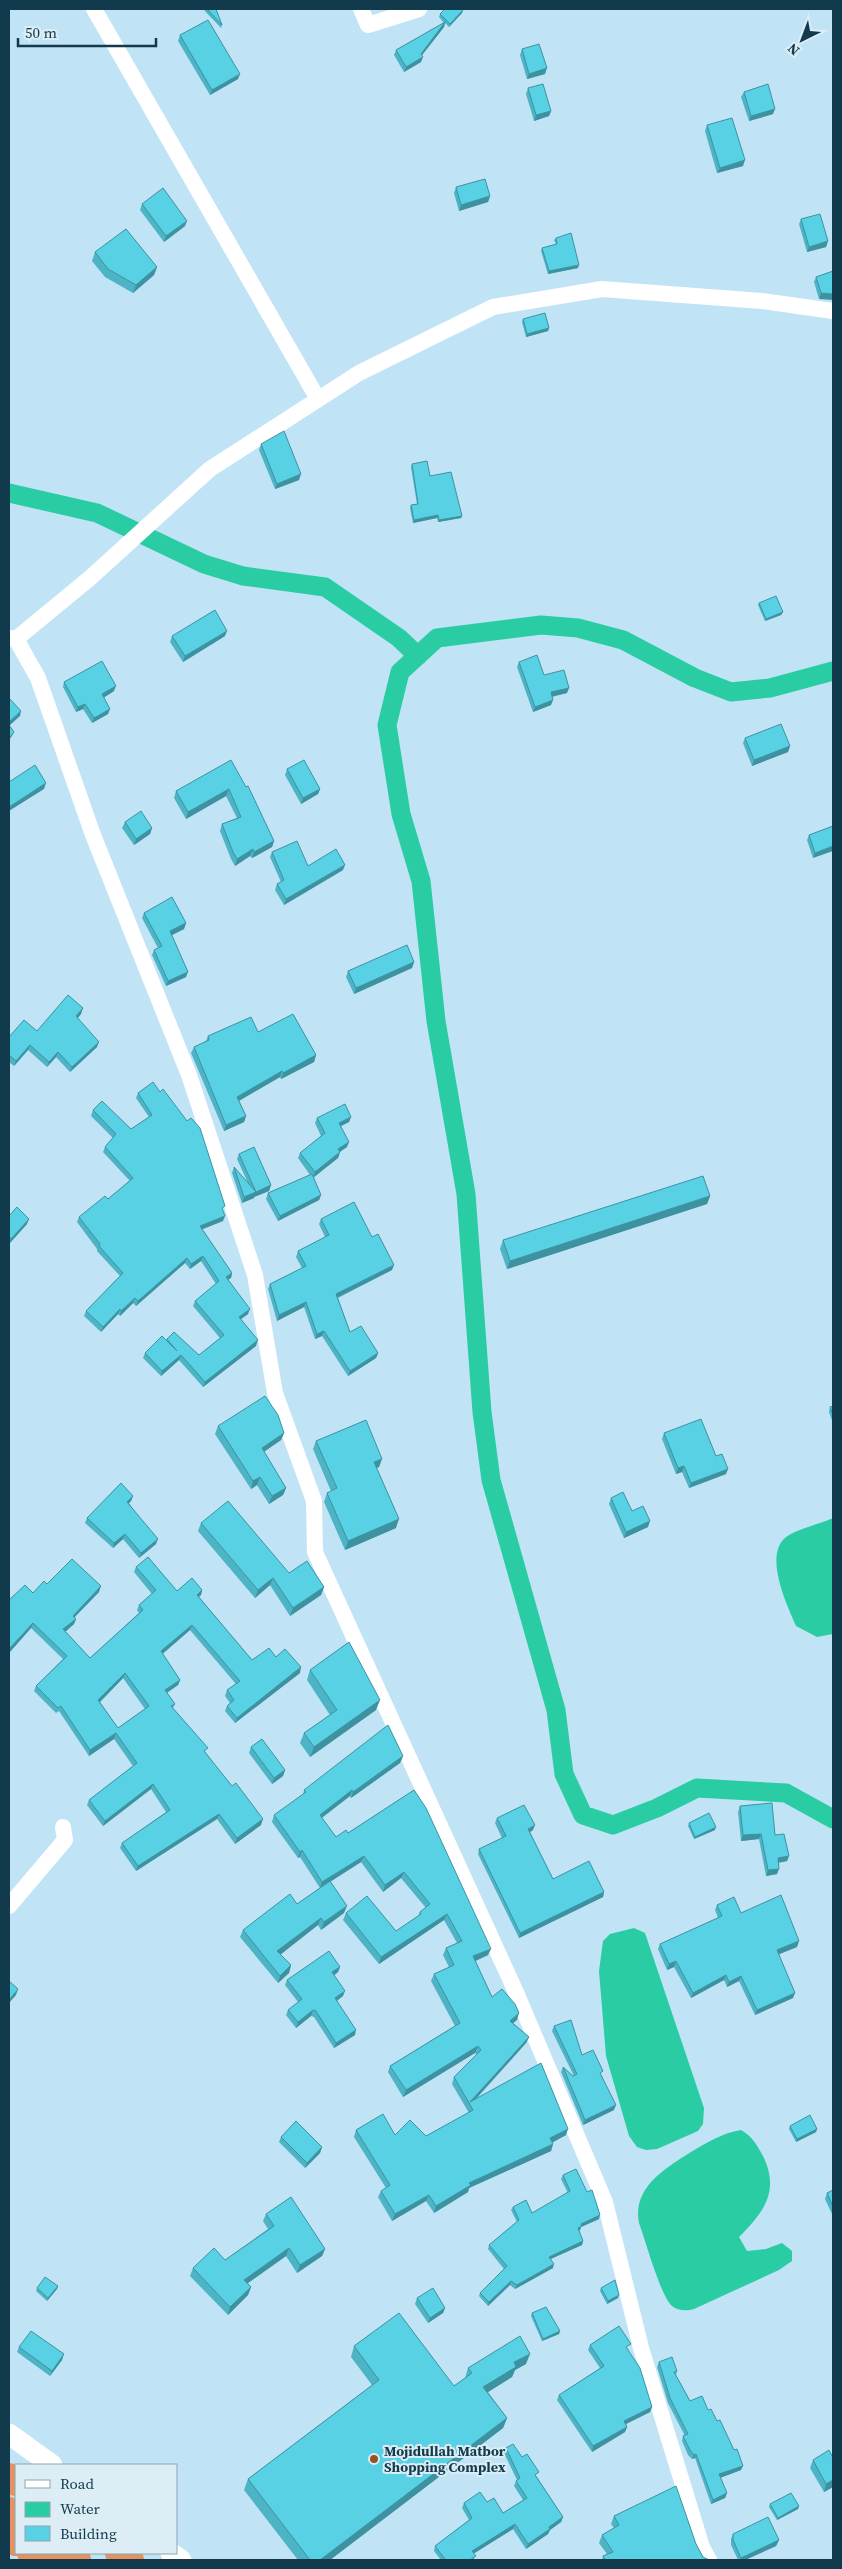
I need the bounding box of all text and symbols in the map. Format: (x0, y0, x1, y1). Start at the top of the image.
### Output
scale bar (18, 15, 155, 47)
north arrow (777, 15, 827, 65)
text: 50 m (25, 22, 57, 43)
text: N (783, 39, 804, 61)
place label: Mojidullah Matbor Shopping Complex (384, 2441, 506, 2477)
marker: Mojidullah Matbor Shopping Complex (368, 2453, 380, 2465)
legend (15, 2464, 178, 2554)
text: Road (60, 2473, 94, 2494)
text: Water (60, 2498, 101, 2519)
text: Building (60, 2523, 117, 2544)

